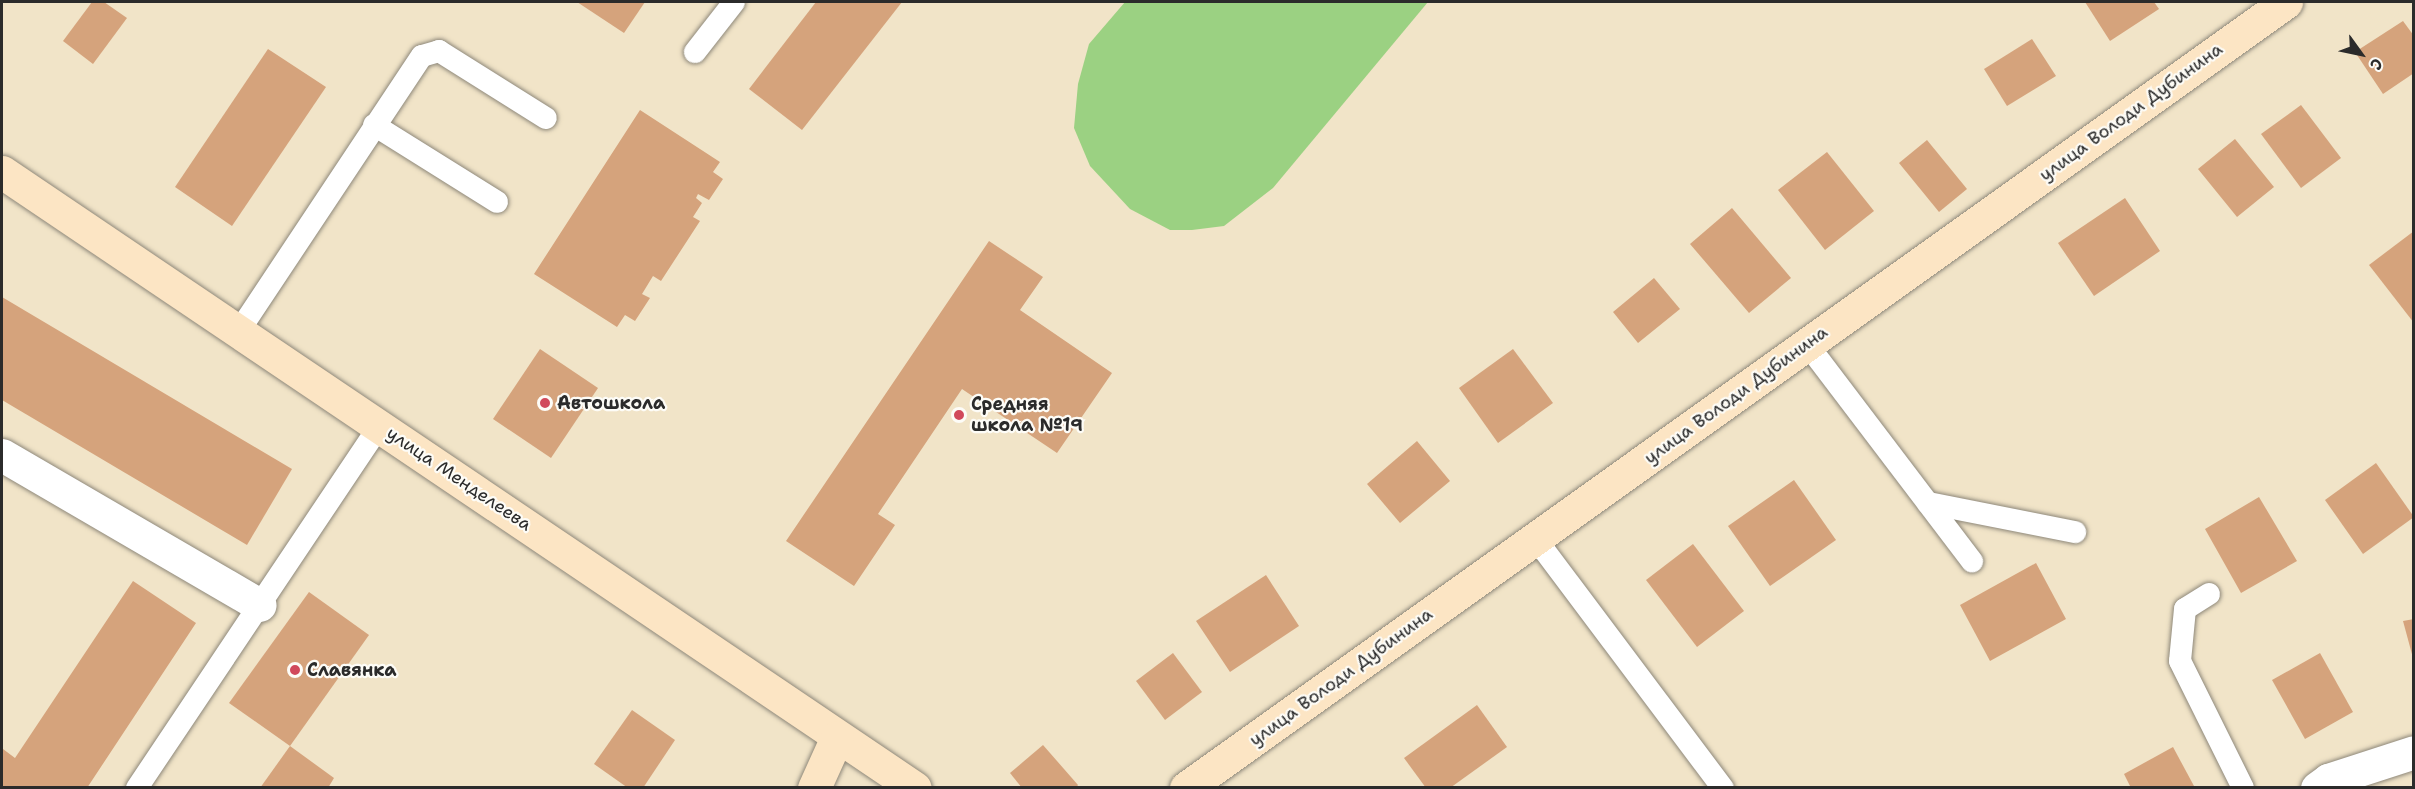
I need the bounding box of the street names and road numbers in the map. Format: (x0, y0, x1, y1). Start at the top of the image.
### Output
street label: улица Володи Дубинина (2035, 38, 2227, 186)
street label: улица Володи Дубинина (1640, 321, 1832, 469)
street label: улица Менделеева (382, 422, 536, 536)
street label: улица Володи Дубинина (1245, 603, 1437, 751)

